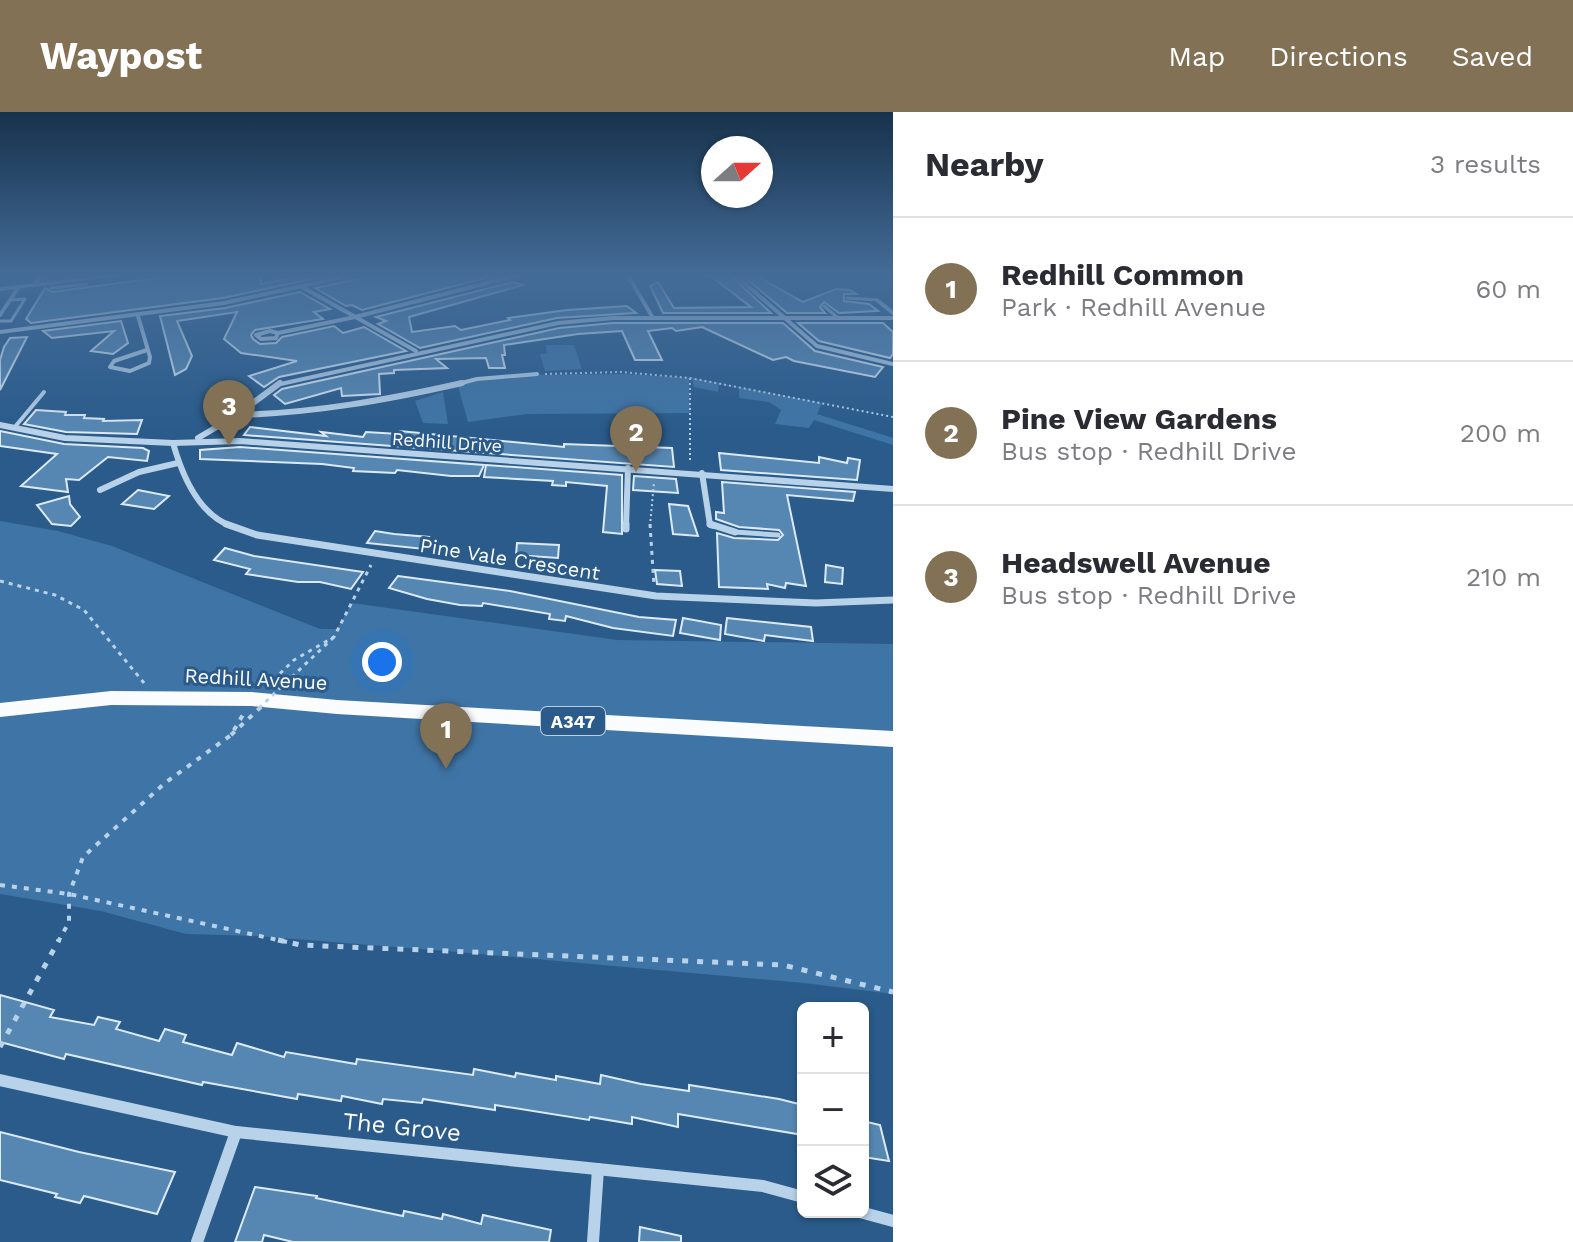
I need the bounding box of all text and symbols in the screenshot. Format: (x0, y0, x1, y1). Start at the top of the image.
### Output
text: Waypost (40, 34, 202, 78)
text: Map (1168, 40, 1225, 73)
text: Directions (1269, 40, 1408, 73)
text: Saved (1452, 40, 1533, 73)
north arrow (701, 136, 773, 208)
text: Nearby (925, 144, 1044, 184)
text: 3 results (1430, 149, 1541, 179)
text: Redhill Common (1001, 257, 1244, 292)
text: 1 (945, 274, 957, 304)
text: 60 m (1475, 274, 1541, 304)
text: Park · Redhill Avenue (1001, 292, 1266, 322)
pin: 3 (203, 380, 255, 446)
text: Pine View Gardens (1001, 401, 1277, 436)
pin: 2 (610, 406, 662, 472)
text: 2 (943, 418, 959, 448)
text: 200 m (1460, 418, 1541, 448)
street label: Redhill Drive (391, 428, 503, 456)
text: Bus stop · Redhill Drive (1001, 436, 1296, 466)
street label: Pine Vale Crescent (418, 533, 602, 585)
text: Headswell Avenue (1001, 545, 1271, 580)
text: 3 (943, 562, 959, 592)
text: 210 m (1466, 562, 1541, 592)
text: Bus stop · Redhill Drive (1001, 580, 1296, 610)
your location (362, 642, 402, 682)
street label: Redhill Avenue (184, 663, 328, 695)
pin: 1 (420, 703, 472, 769)
road number: A347 (541, 707, 605, 735)
map controls (797, 1002, 869, 1218)
button: + (797, 1002, 869, 1074)
button: − (797, 1074, 869, 1146)
street label: The Grove (342, 1107, 462, 1147)
button: layers (797, 1146, 869, 1218)

